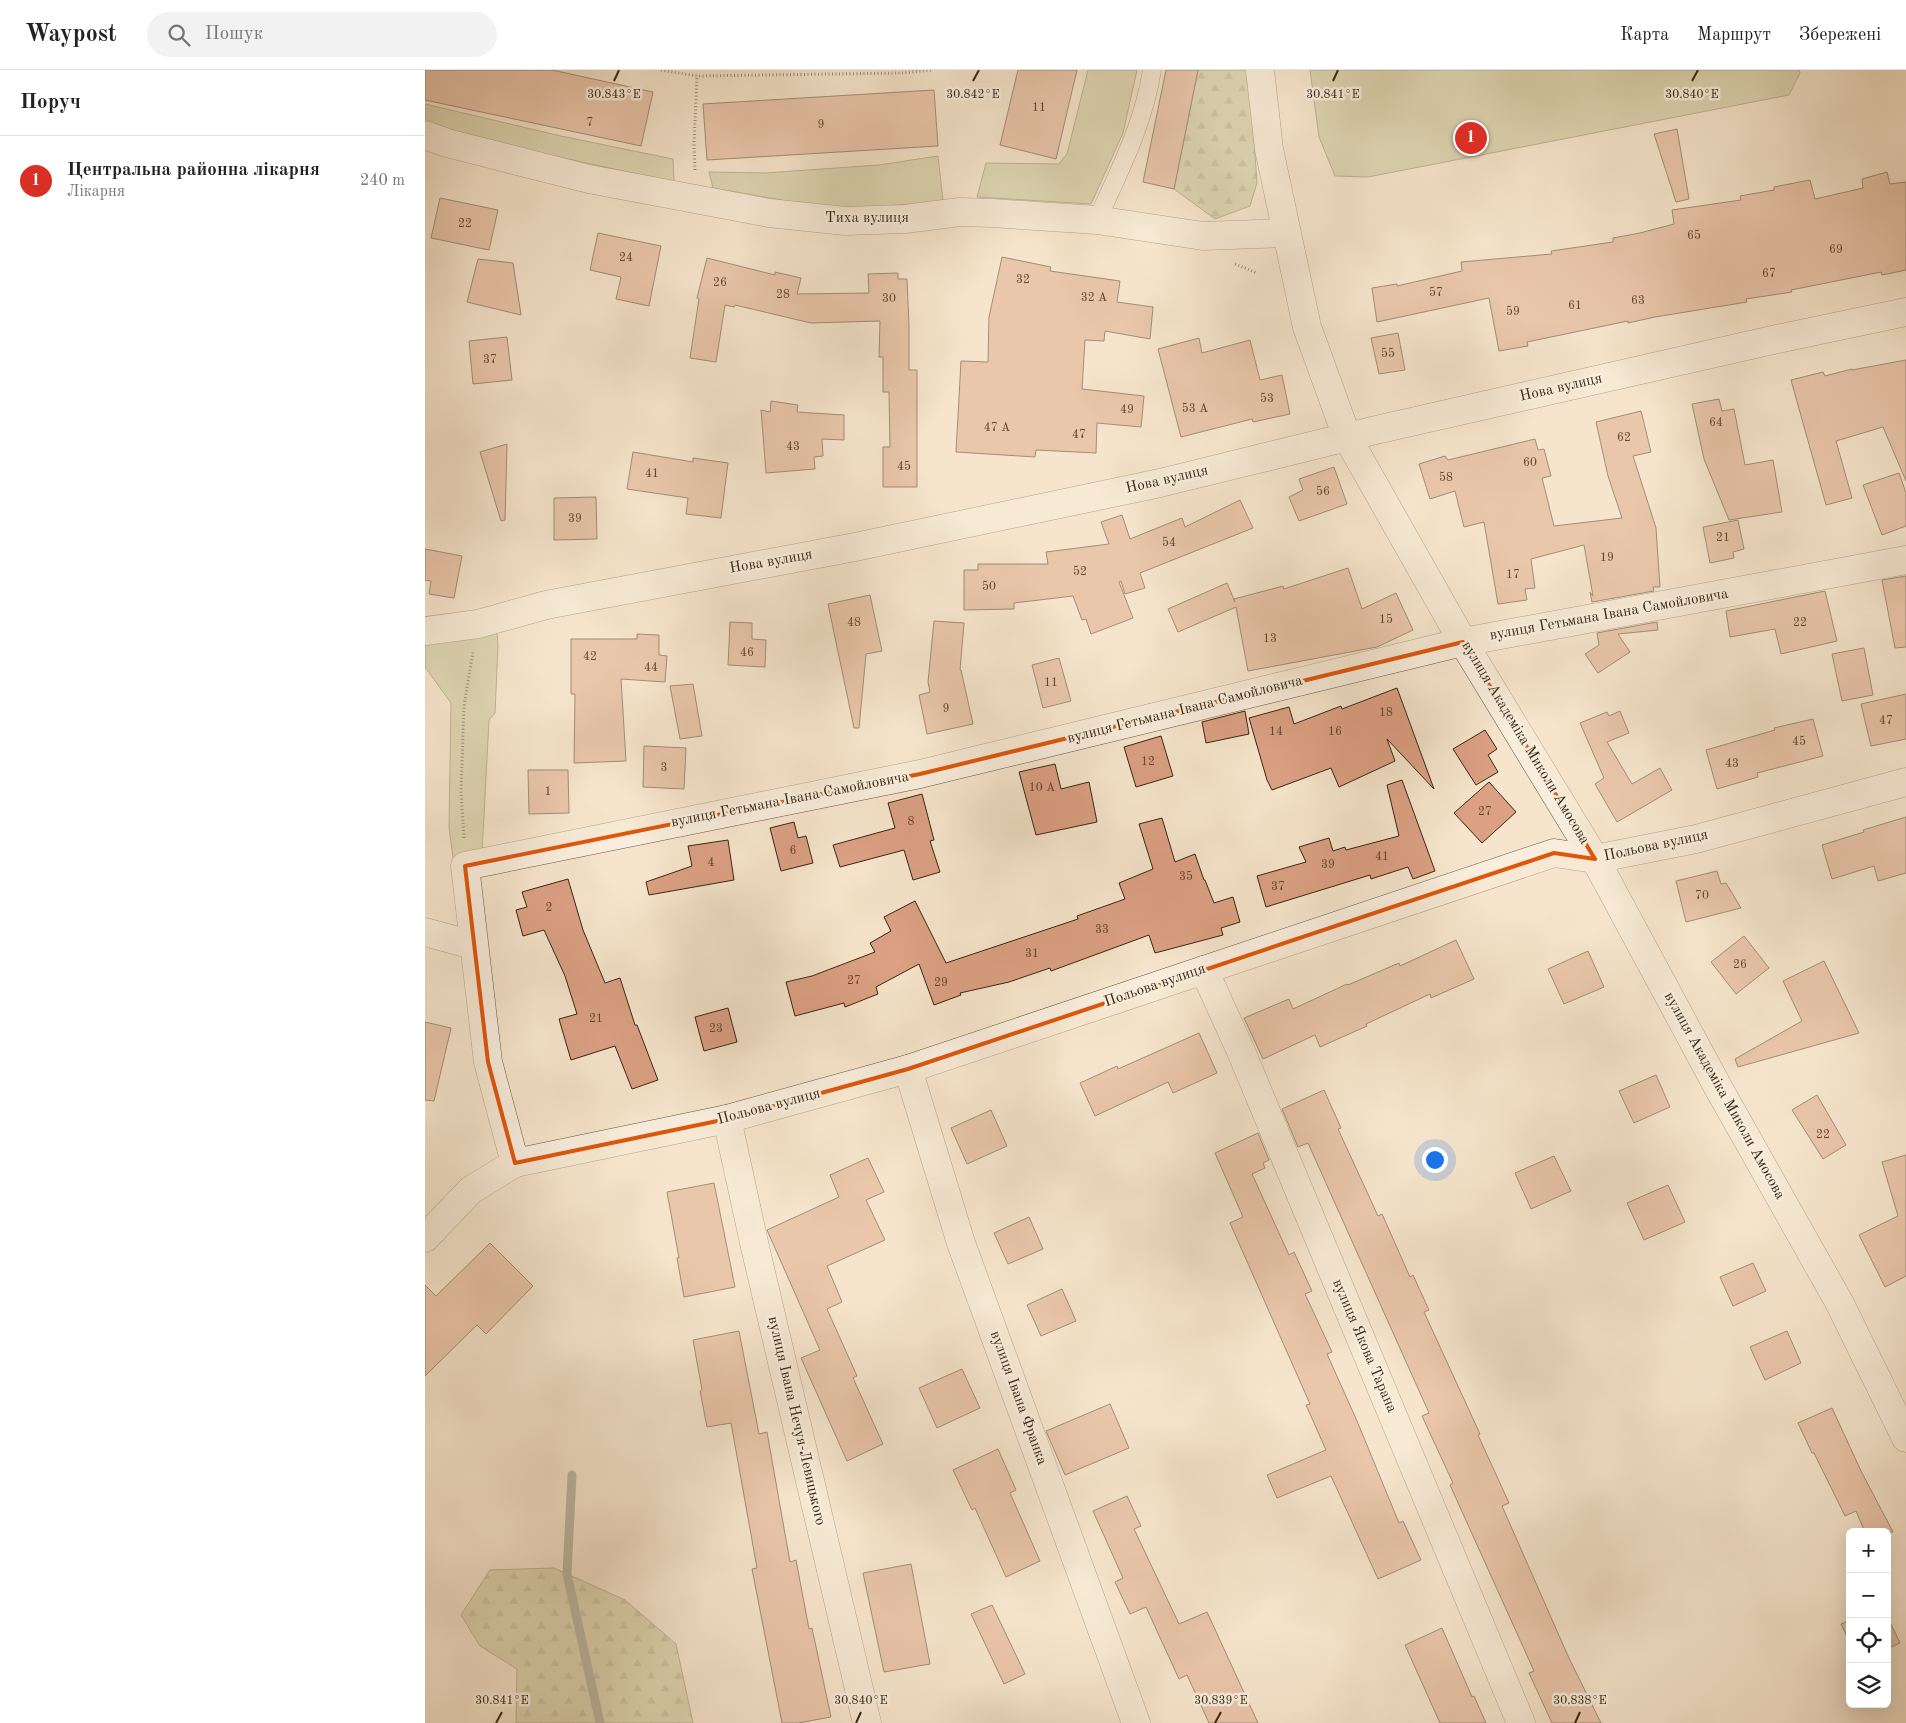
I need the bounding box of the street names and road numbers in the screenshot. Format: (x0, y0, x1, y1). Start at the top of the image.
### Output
street label: Тиха вулиця (825, 211, 909, 226)
street label: Нова вулиця (1518, 371, 1604, 405)
street label: Нова вулиця (1124, 463, 1210, 497)
street label: Нова вулиця (728, 547, 814, 577)
street label: вулиця Гетьмана Івана Самойловича (1489, 586, 1730, 643)
street label: вулиця Академіка Миколи Амосова (1458, 639, 1592, 848)
street label: вулиця Гетьмана Івана Самойловича (1066, 673, 1305, 747)
street label: вулиця Гетьмана Івана Самойловича (670, 769, 911, 830)
street label: Польова вулиця (1603, 828, 1710, 864)
street label: Польова вулиця (1102, 962, 1208, 1010)
street label: вулиця Академіка Миколи Амосова (1661, 990, 1788, 1203)
street label: Польова вулиця (716, 1086, 822, 1128)
street label: вулиця Якова Тарана (1329, 1277, 1399, 1415)
street label: вулиця Івана Нечуя-Левицького (765, 1315, 827, 1527)
street label: вулиця Івана Франка (987, 1329, 1049, 1468)

